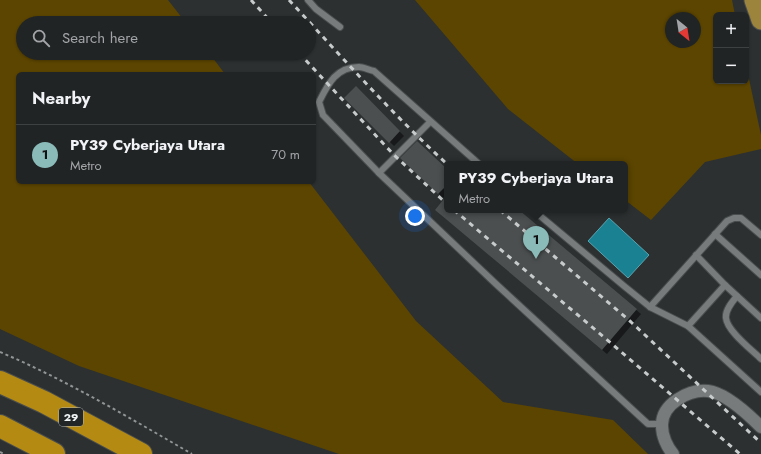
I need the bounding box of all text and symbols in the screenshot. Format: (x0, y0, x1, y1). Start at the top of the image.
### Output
north arrow (665, 12, 701, 48)
map controls (713, 12, 749, 84)
button: + (713, 12, 749, 48)
search box (16, 16, 316, 60)
icon: search (30, 27, 52, 49)
text: Search here (62, 27, 138, 49)
button: − (713, 48, 749, 84)
text: Nearby (32, 86, 90, 110)
text: PY39 Cyberjaya Utara (70, 134, 225, 156)
text: 1 (42, 145, 48, 164)
text: 70 m (271, 145, 300, 164)
text: Metro (70, 156, 102, 175)
popup (444, 161, 628, 213)
text: PY39 Cyberjaya Utara (458, 167, 614, 189)
text: Metro (458, 189, 490, 208)
your location (405, 206, 425, 226)
pin: 1 (523, 226, 549, 259)
road number: 29 (59, 408, 83, 426)

